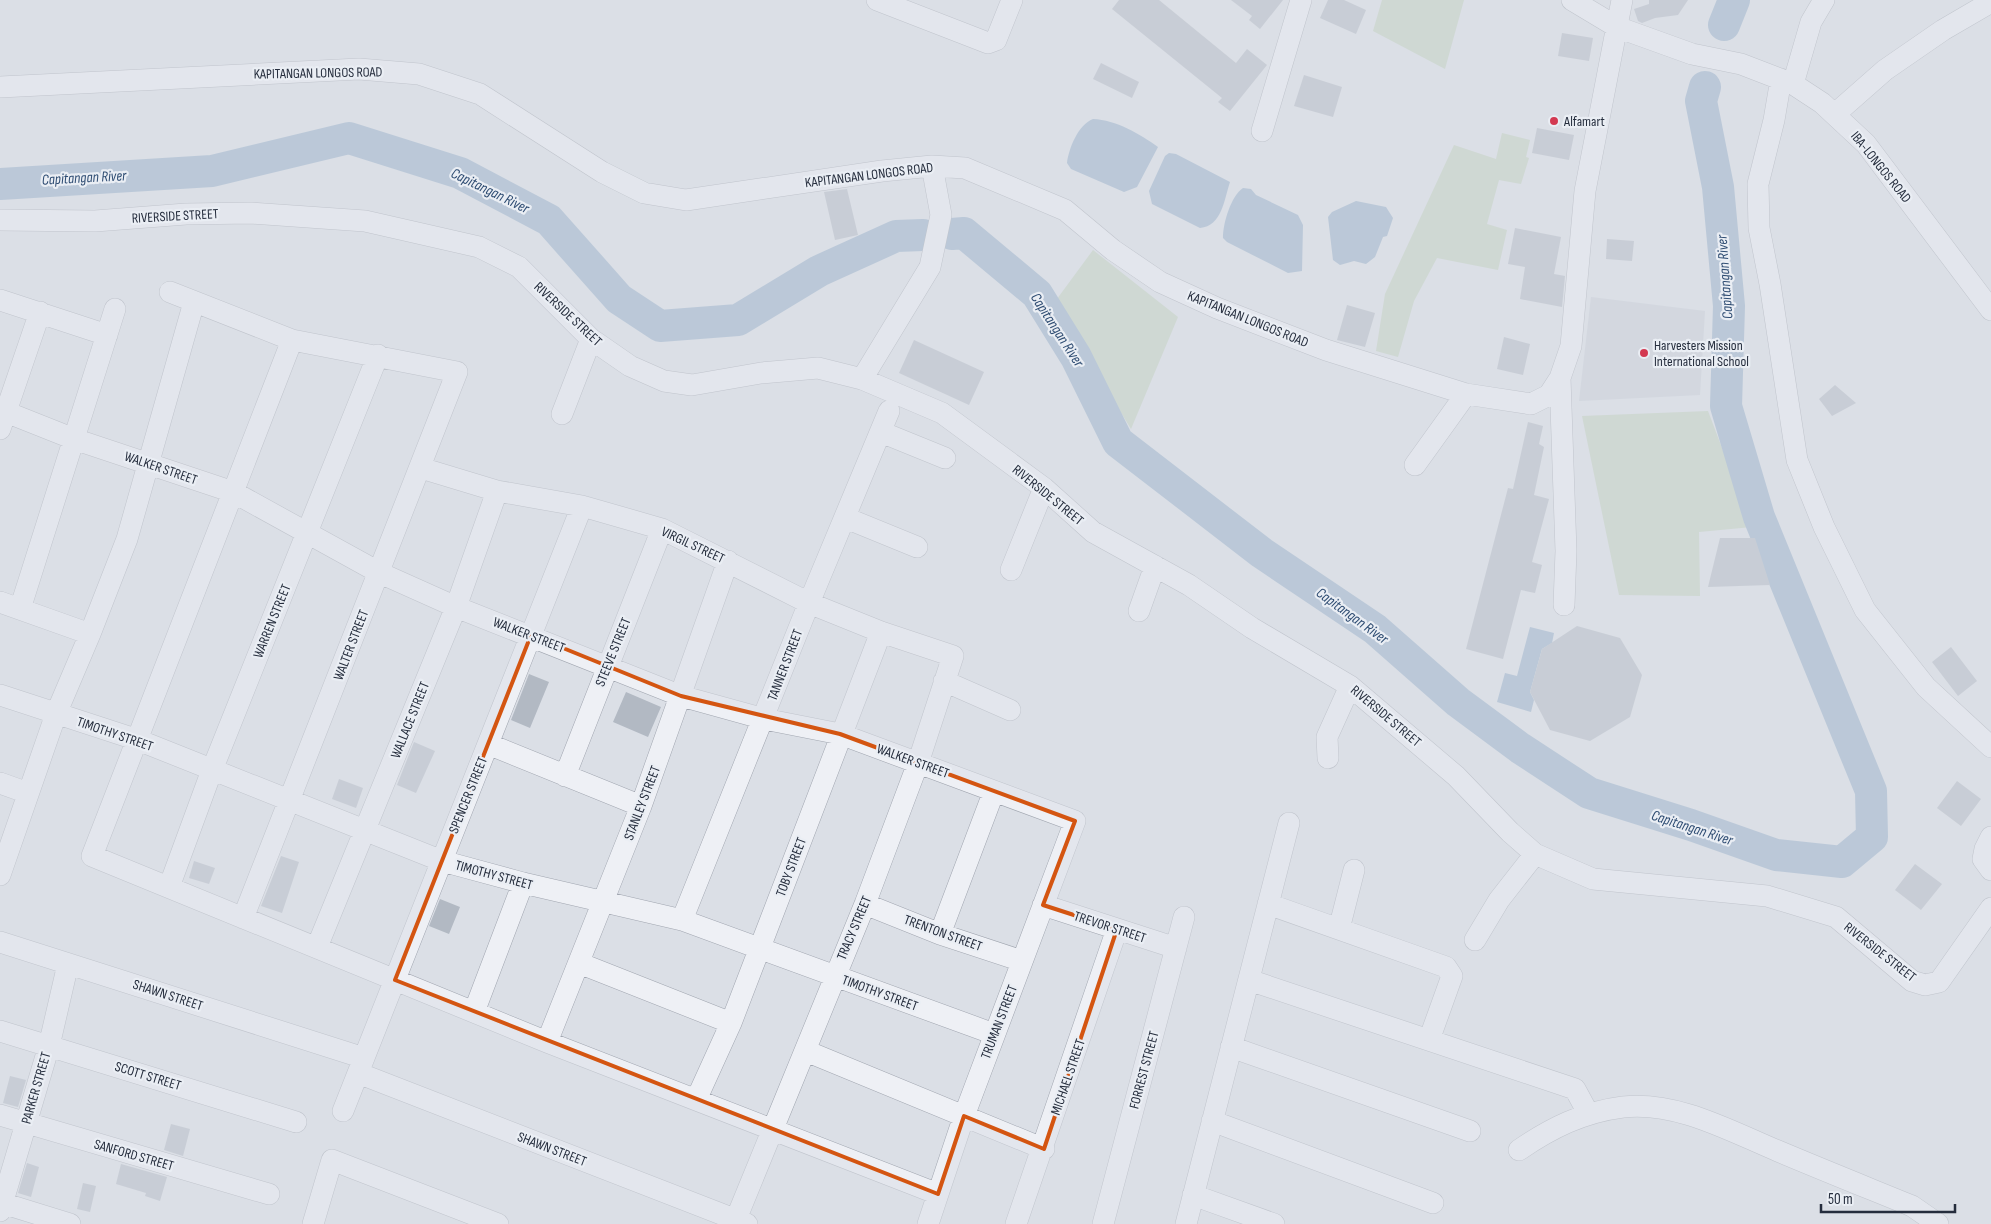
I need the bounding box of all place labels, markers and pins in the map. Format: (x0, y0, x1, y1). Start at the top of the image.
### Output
place label: Alfamart (1563, 113, 1605, 130)
marker: Alfamart (1548, 115, 1560, 127)
place label: Harvesters Mission International School (1654, 337, 1749, 370)
marker: Harvesters Mission International School (1638, 347, 1650, 359)

